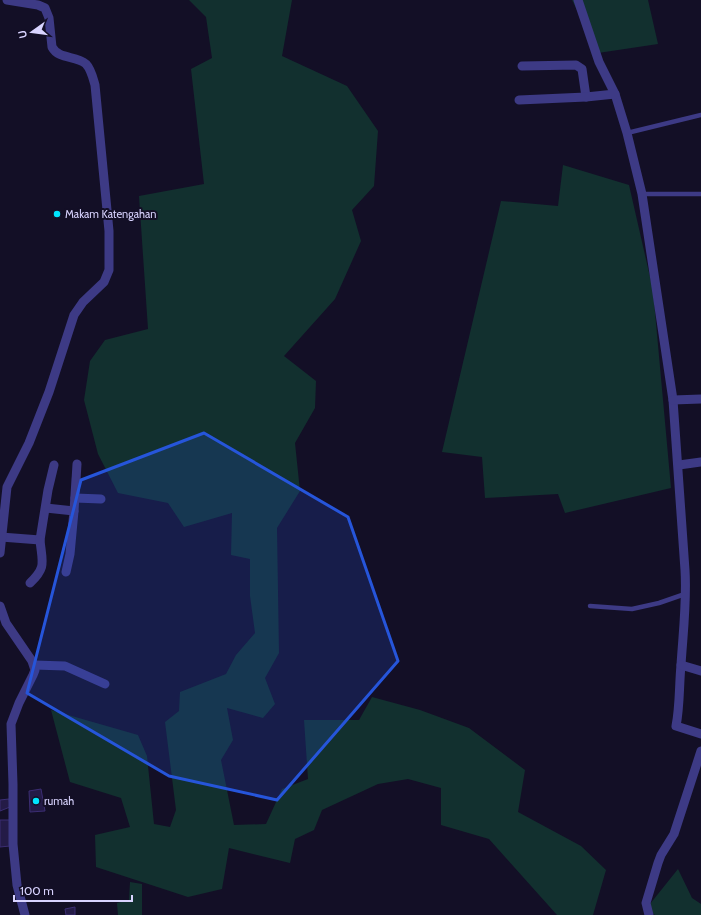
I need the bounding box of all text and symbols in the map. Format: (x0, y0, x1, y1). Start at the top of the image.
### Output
north arrow (12, 12, 52, 52)
text: U (15, 29, 30, 40)
place label: Makam Katengahan (65, 207, 156, 221)
marker: Makam Katengahan (52, 209, 62, 219)
place label: rumah (44, 794, 74, 808)
marker: rumah (31, 796, 41, 806)
scale bar (14, 877, 132, 903)
text: 100 m (20, 883, 54, 898)

